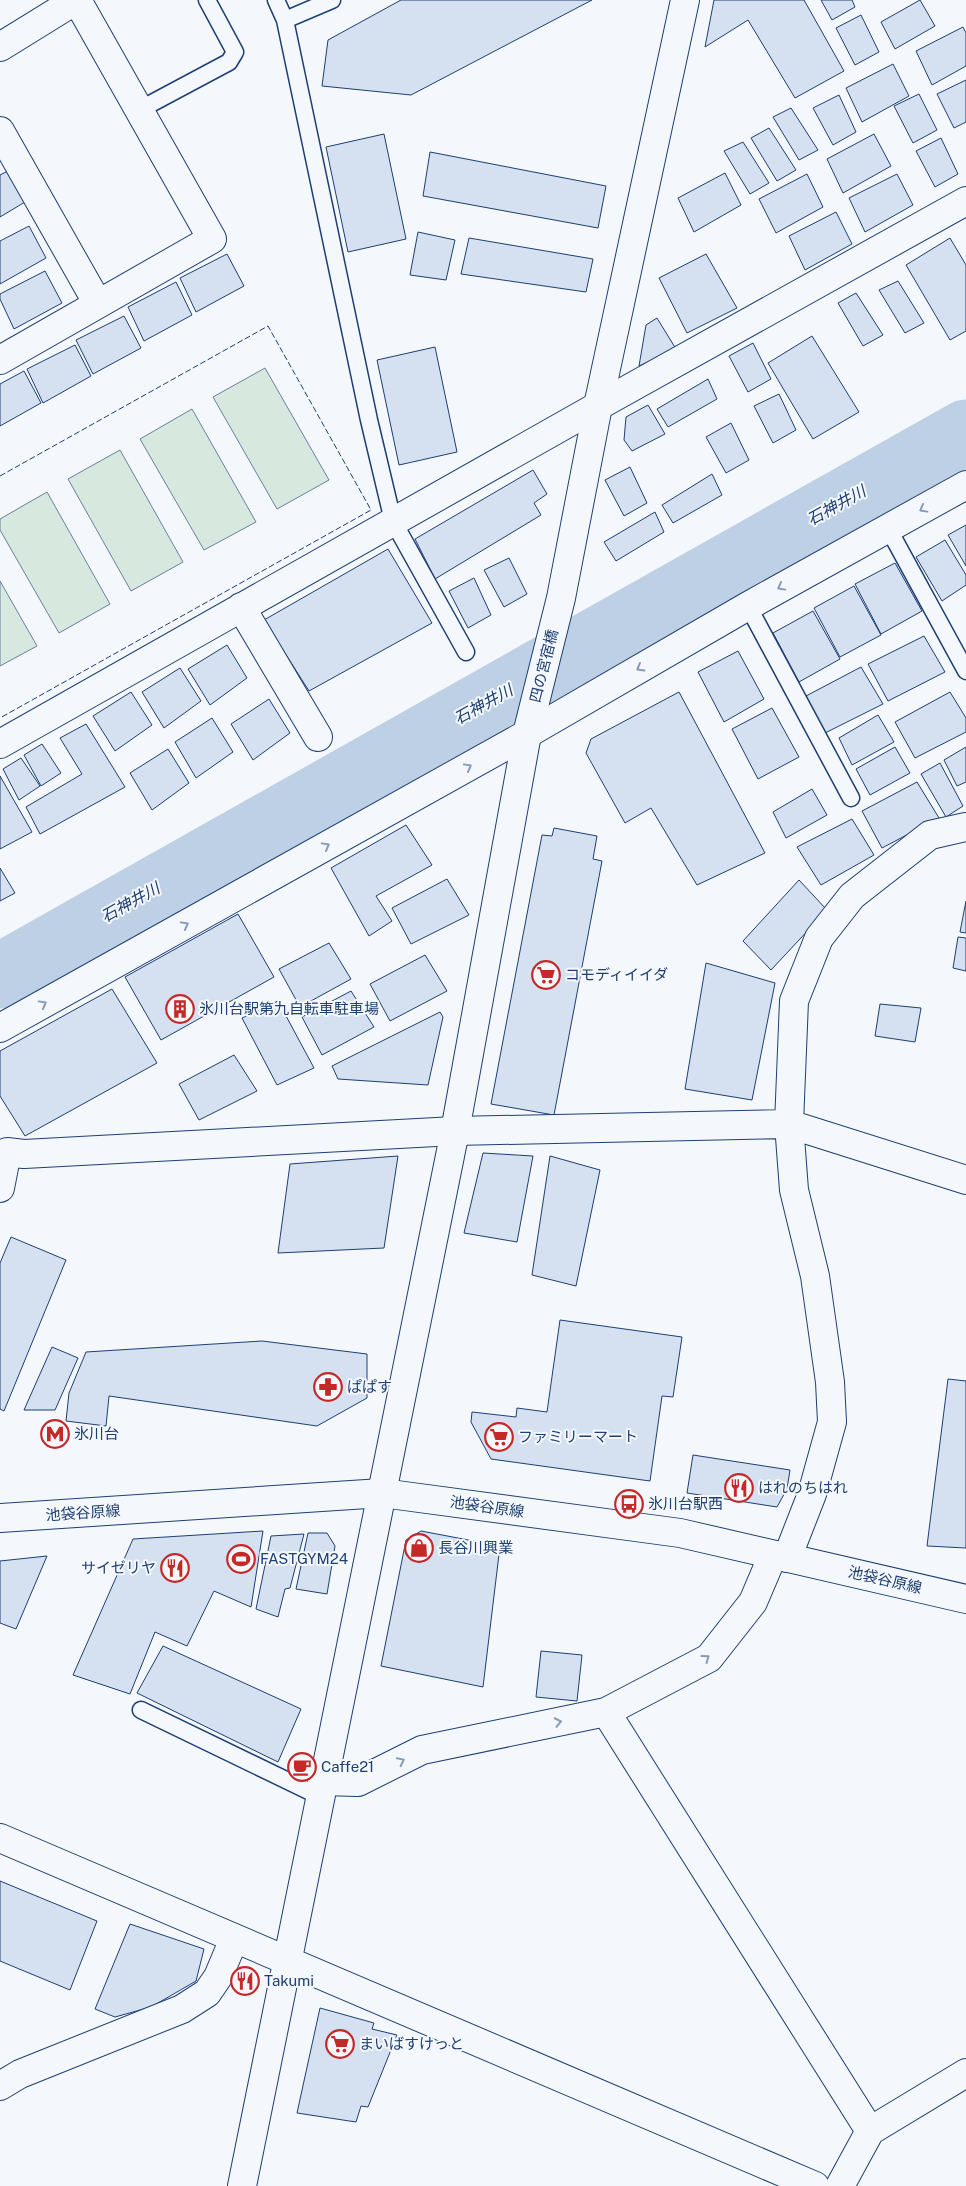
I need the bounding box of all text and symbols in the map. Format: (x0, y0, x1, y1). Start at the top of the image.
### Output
water label: 石神井川 (804, 481, 871, 529)
one-way arrow (920, 502, 929, 512)
one-way arrow (777, 581, 786, 591)
street label: 四の宮宿橋 (526, 627, 561, 704)
one-way arrow (637, 662, 646, 672)
water label: 石神井川 (451, 680, 518, 728)
one-way arrow (463, 763, 472, 773)
one-way arrow (321, 842, 330, 852)
water label: 石神井川 (98, 878, 165, 926)
one-way arrow (179, 921, 188, 931)
supermarket icon: コモディイイダ (531, 960, 561, 990)
place label: コモディイイダ (565, 966, 668, 983)
building icon: 氷川台駅第九自転車駐車場 (165, 994, 195, 1024)
one-way arrow (37, 1000, 46, 1010)
place label: 氷川台駅第九自転車駐車場 (199, 1000, 379, 1017)
pharmacy icon: ぱぱす (313, 1372, 343, 1402)
place label: ぱぱす (347, 1378, 392, 1395)
metro station icon: 氷川台 (40, 1419, 70, 1449)
supermarket icon: ファミリーマート (484, 1422, 514, 1452)
place label: 氷川台 (74, 1425, 119, 1442)
place label: ファミリーマート (518, 1428, 638, 1445)
restaurant icon: はれのちはれ (724, 1473, 754, 1503)
place label: はれのちはれ (758, 1479, 848, 1496)
bus stop icon: 氷川台駅西 (614, 1489, 644, 1519)
street label: 池袋谷原線 (449, 1493, 525, 1520)
place label: 氷川台駅西 (648, 1495, 723, 1512)
street label: 池袋谷原線 (45, 1501, 121, 1524)
shop icon: 長谷川興業 (404, 1533, 434, 1563)
place label: 長谷川興業 (438, 1539, 513, 1556)
sports icon: FASTGYM24 (226, 1544, 256, 1574)
place label: FASTGYM24 (260, 1550, 348, 1567)
restaurant icon: サイゼリヤ (160, 1553, 190, 1583)
place label: サイゼリヤ (81, 1559, 156, 1576)
street label: 池袋谷原線 (847, 1563, 924, 1596)
one-way arrow (700, 1655, 710, 1664)
one-way arrow (554, 1717, 563, 1728)
cafe icon: Caffe21 (287, 1752, 317, 1782)
one-way arrow (396, 1757, 405, 1767)
place label: Caffe21 (321, 1758, 374, 1775)
restaurant icon: Takumi (230, 1966, 260, 1996)
place label: Takumi (264, 1972, 314, 1989)
supermarket icon: まいばすけっと (325, 2029, 355, 2059)
place label: まいばすけっと (359, 2035, 464, 2052)

